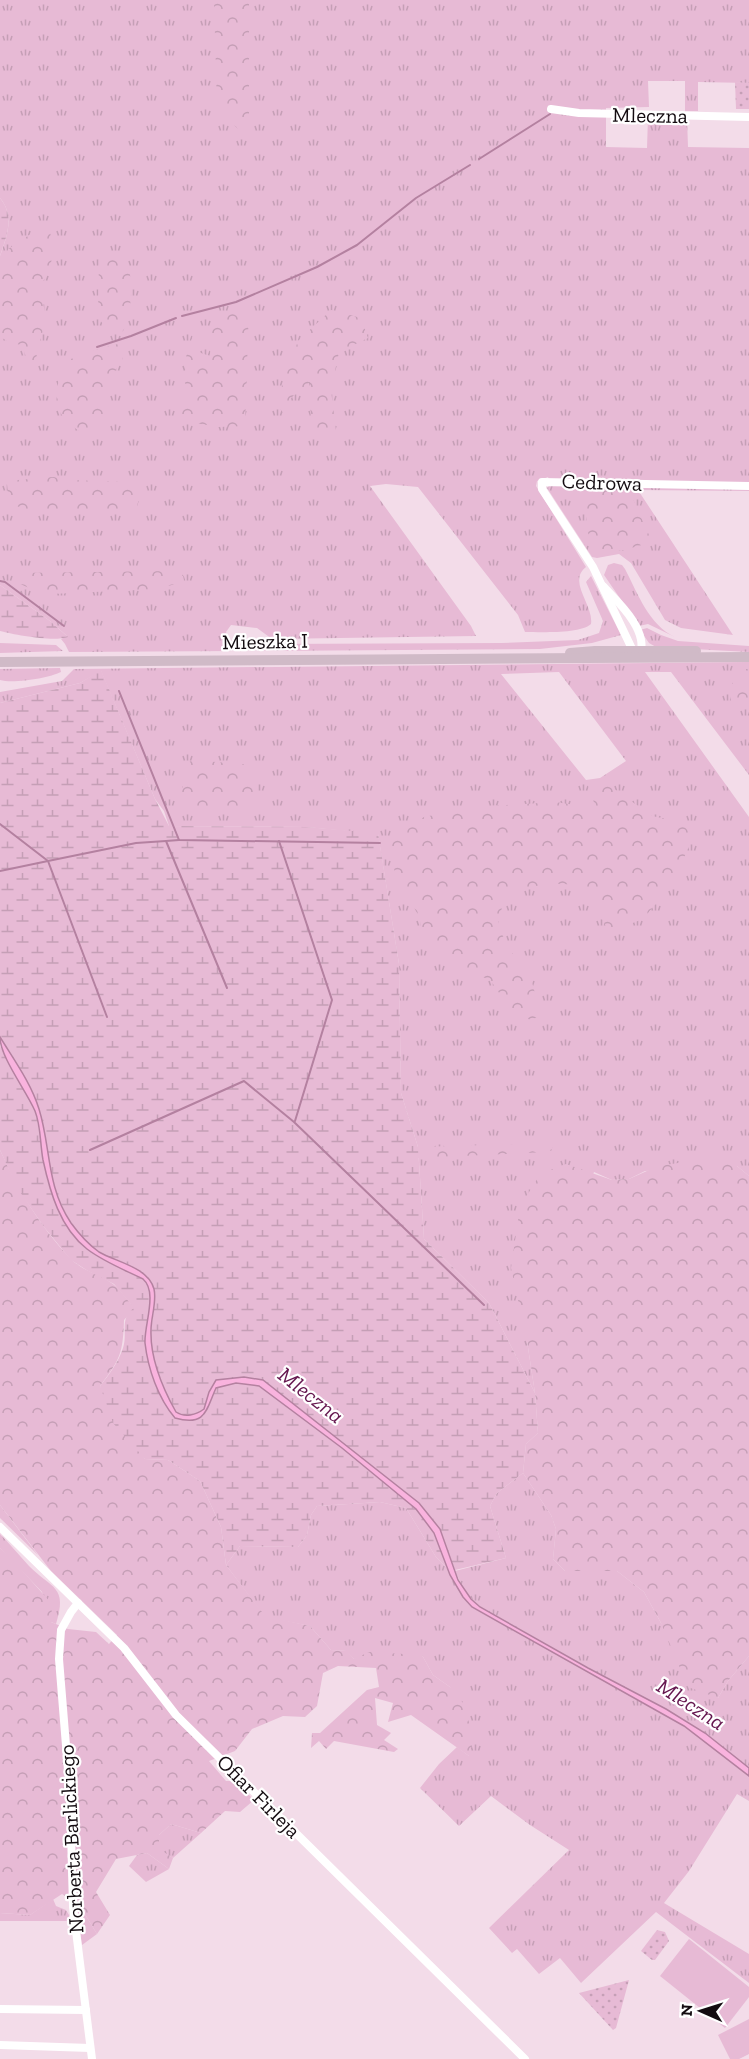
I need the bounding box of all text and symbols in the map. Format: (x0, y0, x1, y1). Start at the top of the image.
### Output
street label: Mleczna (612, 102, 688, 128)
street label: Cedrowa (561, 468, 643, 496)
street label: Mieszka I (222, 628, 308, 654)
water label: Mleczna (273, 1361, 349, 1429)
water label: Mleczna (652, 1672, 730, 1736)
street label: Norberta Barlickiego (54, 1744, 88, 1934)
street label: Ofiar Firleja (211, 1749, 306, 1844)
north arrow (671, 1981, 731, 2041)
text: N (677, 2004, 696, 2017)

